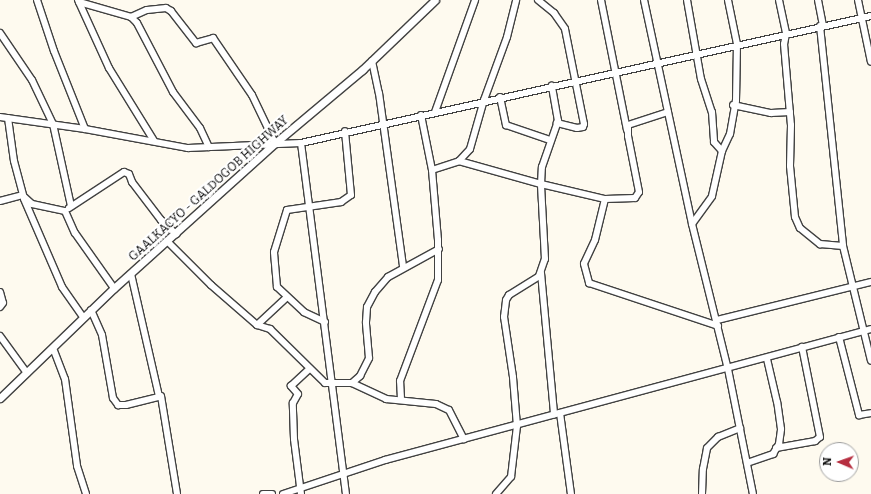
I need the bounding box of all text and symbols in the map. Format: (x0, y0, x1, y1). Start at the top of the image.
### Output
street label: GAALKACYO - GALDOGOB HIGHWAY (126, 113, 292, 265)
north arrow (819, 442, 859, 482)
text: N (821, 457, 834, 466)

